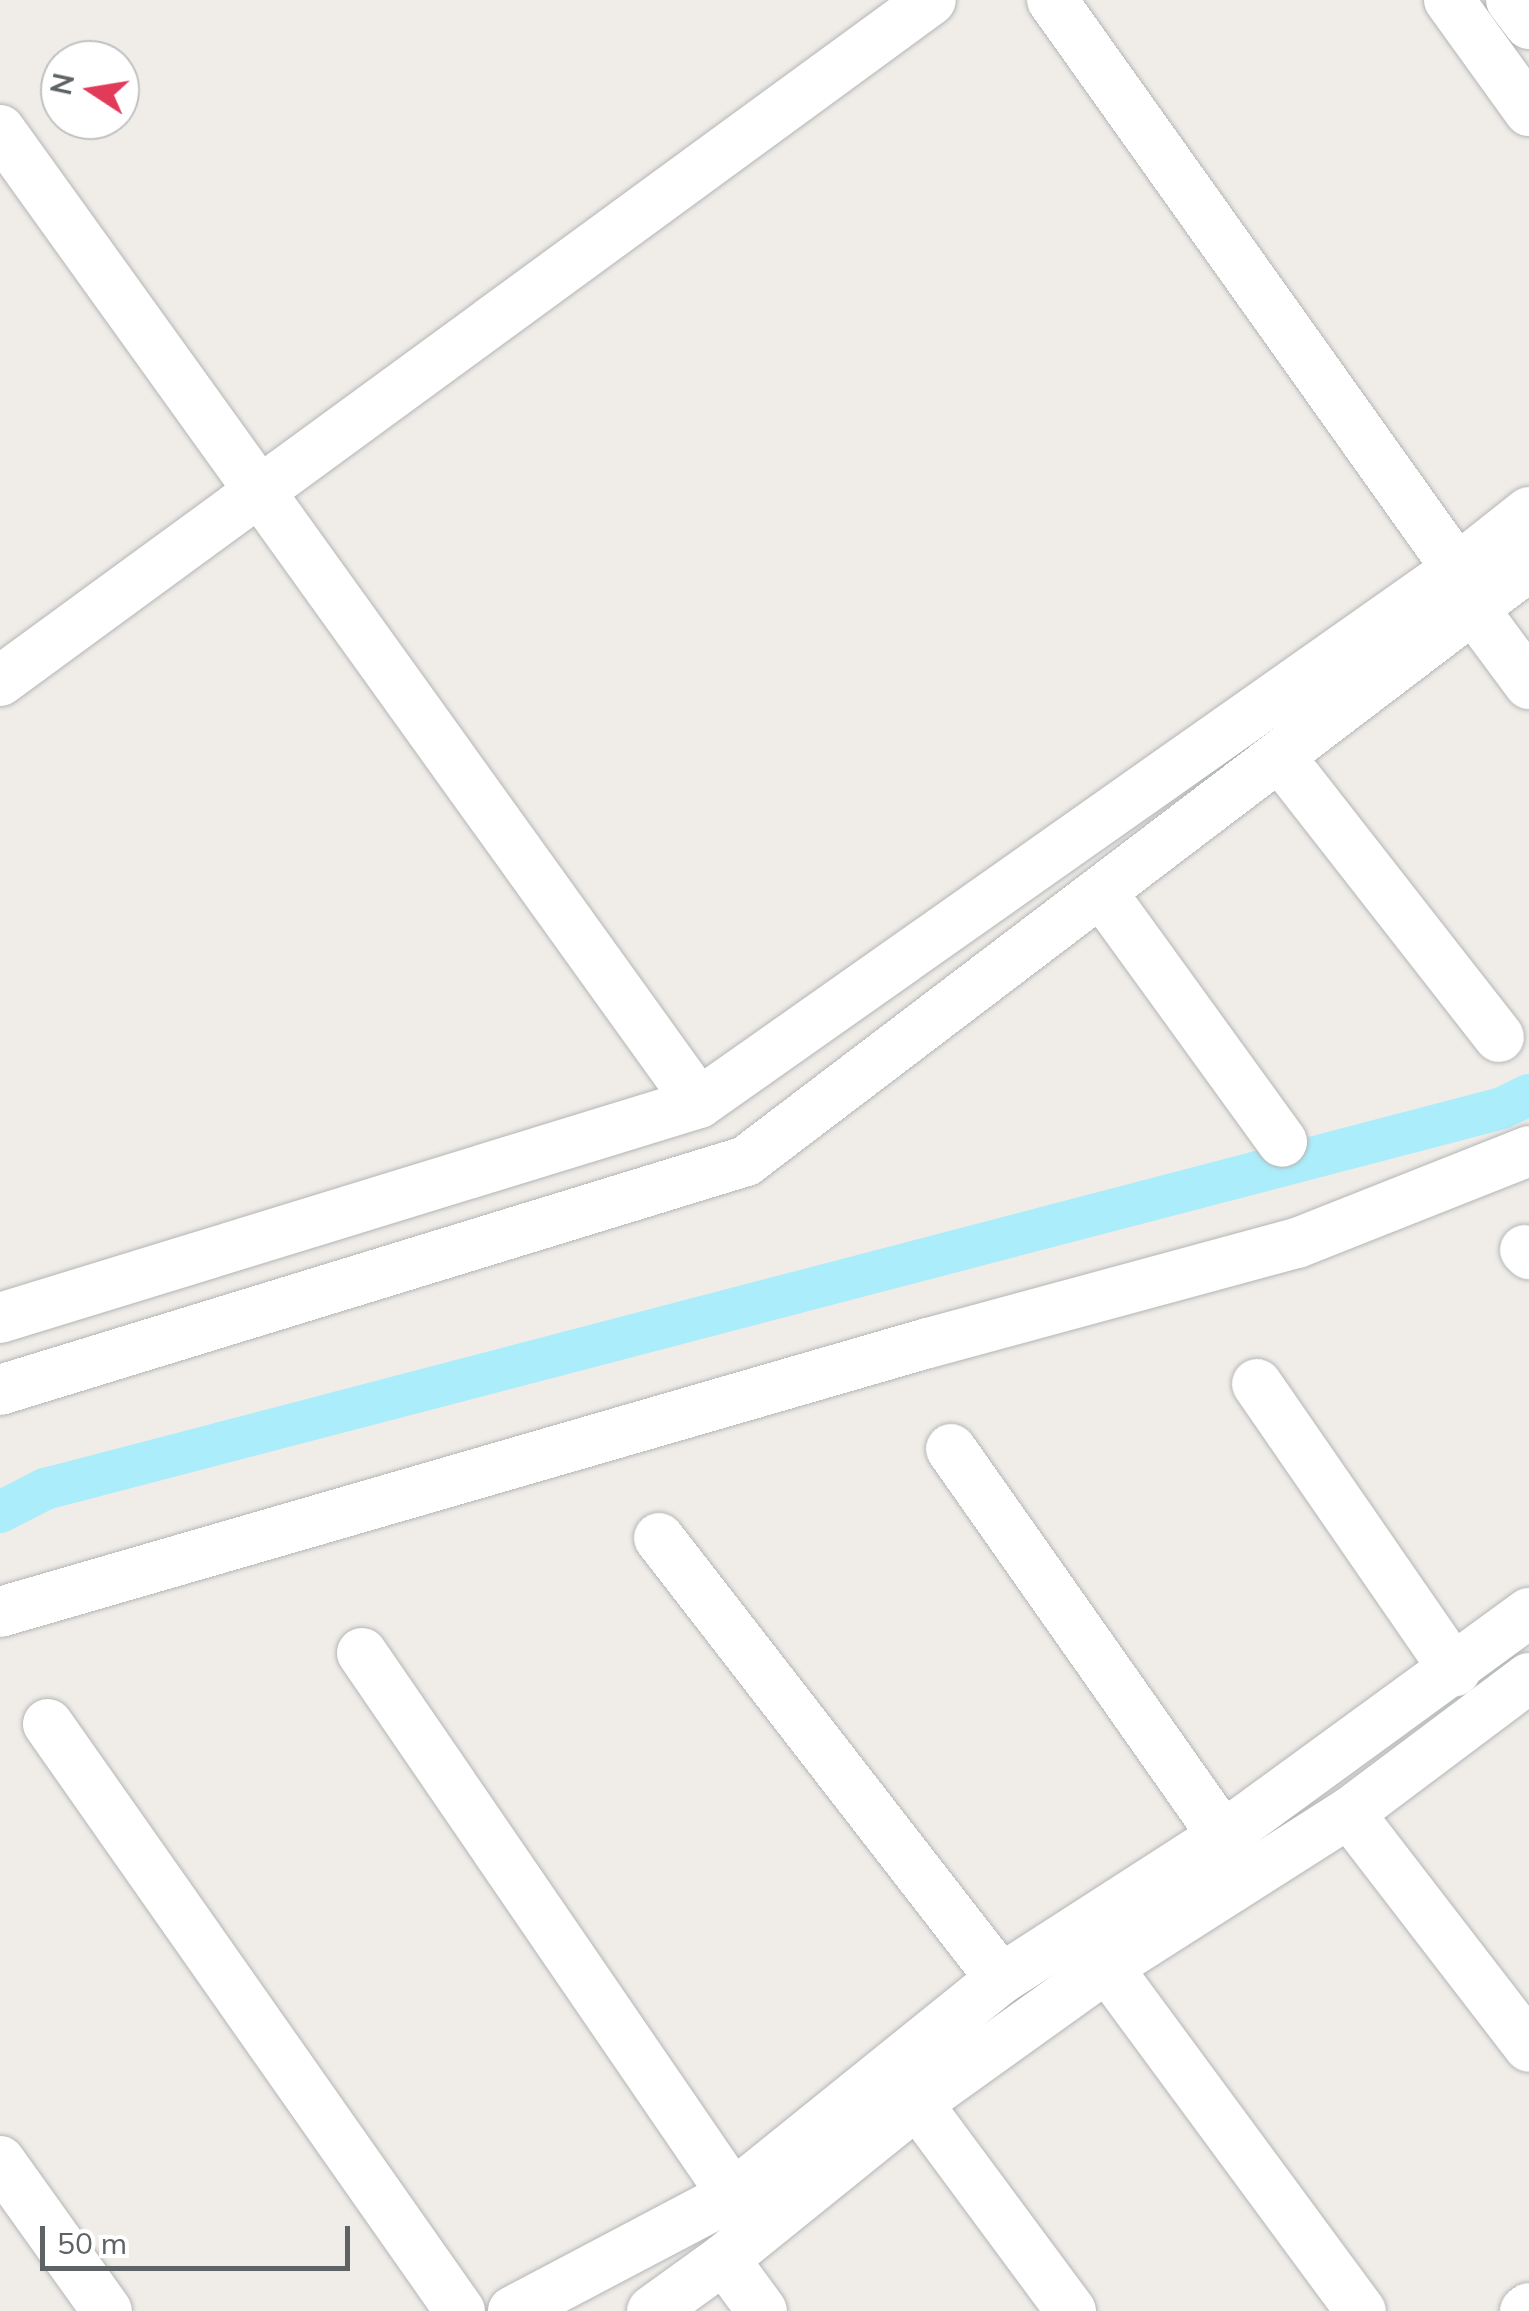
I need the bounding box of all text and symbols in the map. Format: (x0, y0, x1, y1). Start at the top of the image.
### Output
north arrow (40, 40, 140, 140)
text: N (43, 70, 81, 98)
scale bar (45, 2206, 355, 2268)
text: 50 m (57, 2224, 127, 2262)

